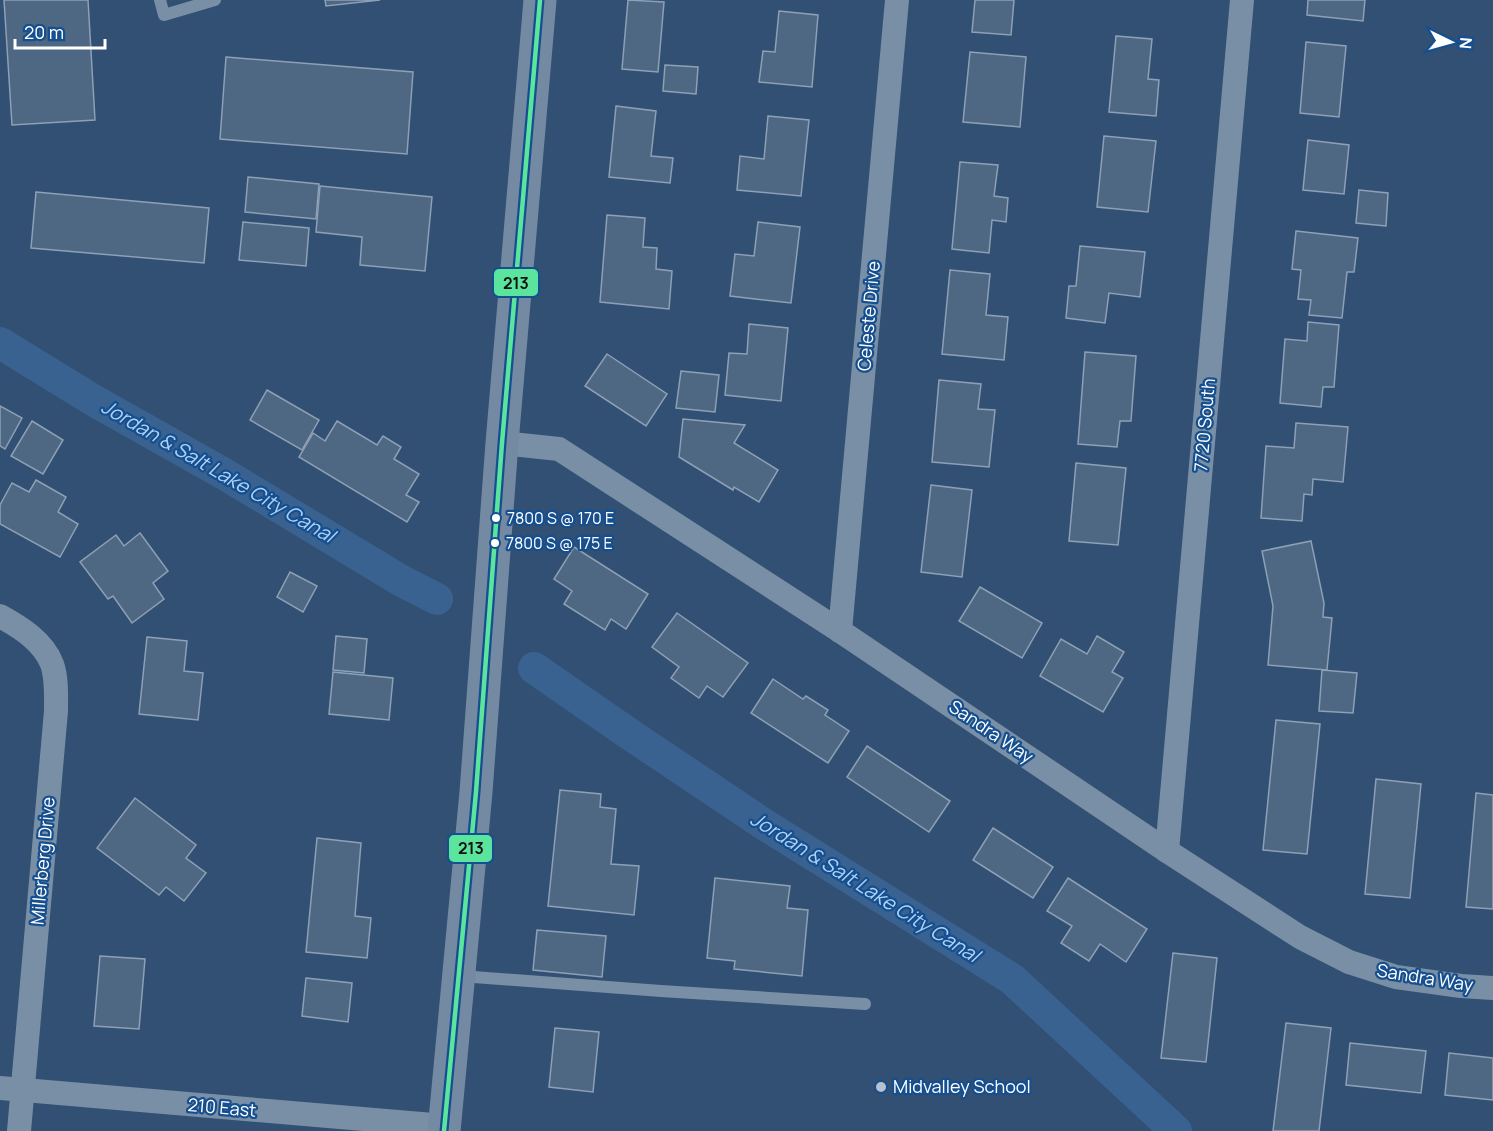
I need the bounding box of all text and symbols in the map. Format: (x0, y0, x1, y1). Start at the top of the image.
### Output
scale bar (15, 12, 105, 50)
north arrow (1421, 12, 1481, 72)
text: 20 m (24, 20, 64, 44)
text: N (1454, 37, 1477, 50)
street label: Celeste Drive (851, 260, 885, 372)
line badge: 213 (493, 268, 539, 297)
text: 213 (503, 272, 529, 294)
street label: 7720 South (1188, 377, 1220, 473)
water label: Jordan & Salt Lake City Canal (97, 393, 342, 550)
place label: 7800 S @ 170 E (507, 507, 614, 529)
marker: 7800 S @ 170 E (490, 512, 502, 524)
place label: 7800 S @ 175 E (506, 532, 613, 554)
marker: 7800 S @ 175 E (489, 537, 501, 549)
street label: Sandra Way (945, 694, 1039, 769)
street label: Millerberg Drive (24, 796, 60, 926)
water label: Jordan & Salt Lake City Canal (746, 805, 987, 970)
line badge: 213 (448, 834, 493, 863)
text: 213 (458, 837, 484, 859)
street label: Sandra Way (1375, 958, 1475, 997)
place label: Midvalley School (893, 1074, 1031, 1098)
marker: Midvalley School (874, 1080, 888, 1094)
street label: 210 East (187, 1092, 257, 1122)

